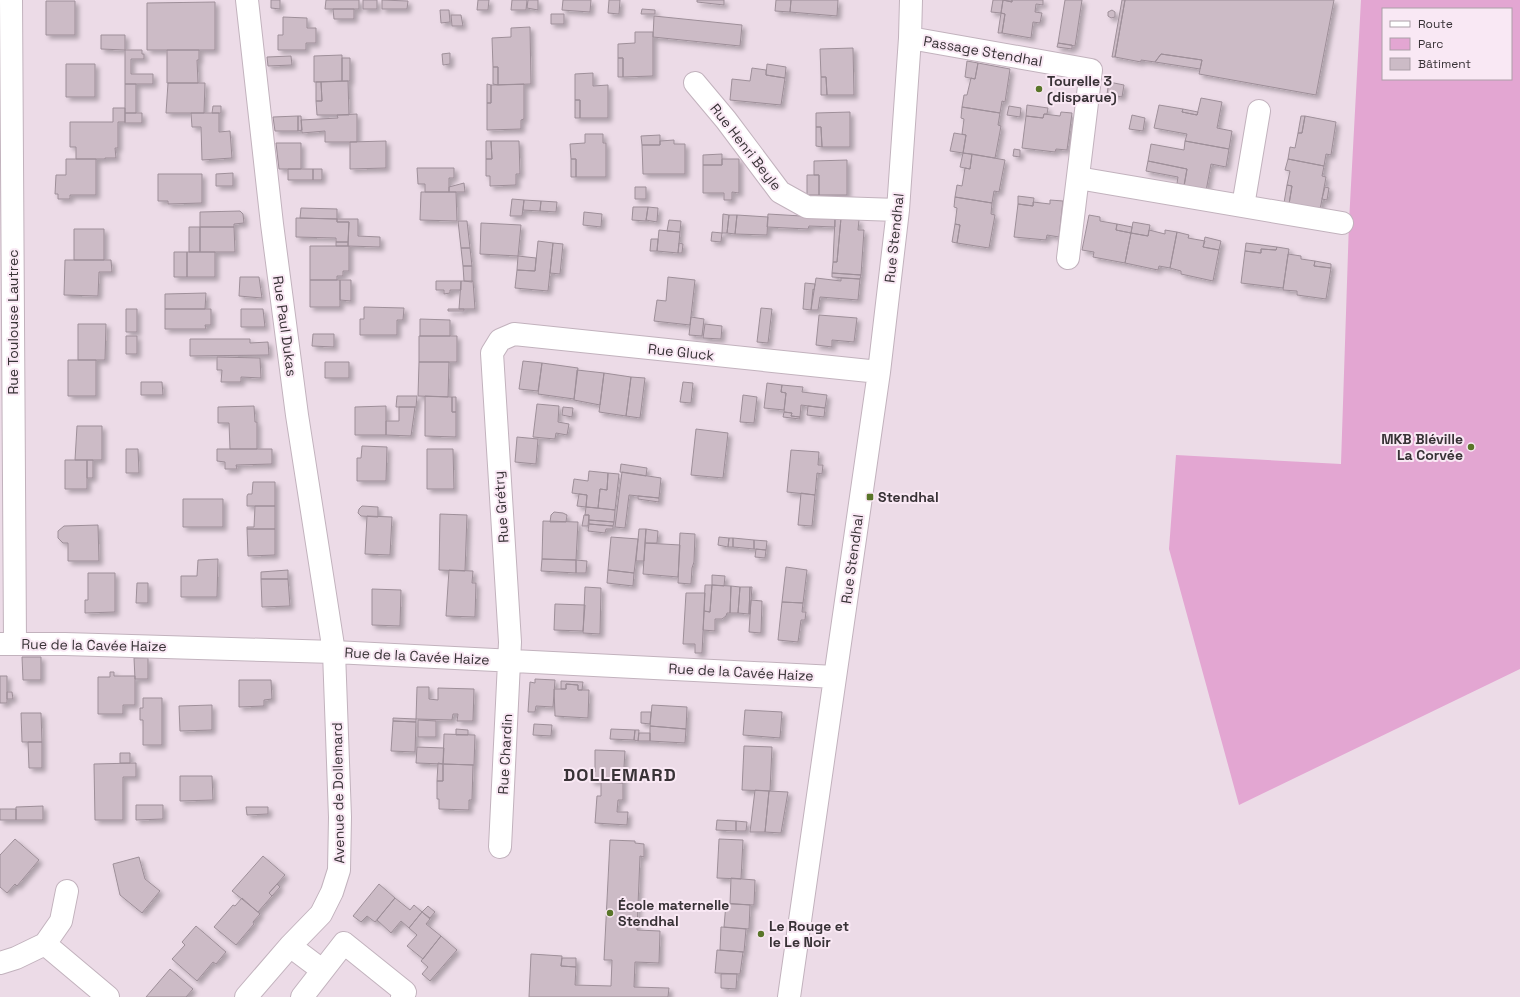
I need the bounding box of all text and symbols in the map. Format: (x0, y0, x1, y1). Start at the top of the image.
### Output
legend (1382, 8, 1512, 80)
text: Route (1418, 16, 1453, 32)
street label: Passage Stendhal (922, 32, 1044, 70)
text: Parc (1418, 36, 1443, 52)
text: Bâtiment (1418, 56, 1471, 72)
place label: Tourelle 3 (disparue) (1047, 72, 1117, 106)
marker: Tourelle 3 (disparue) (1034, 84, 1044, 94)
street label: Rue Henri Beyle (706, 100, 786, 194)
street label: Rue Stendhal (880, 192, 908, 284)
street label: Rue Toulouse Lautrec (4, 249, 22, 395)
street label: Rue Paul Dukas (269, 274, 301, 378)
street label: Rue Gluck (647, 340, 715, 364)
place label: MKB Bléville La Corvée (1381, 430, 1463, 464)
marker: MKB Bléville La Corvée (1466, 442, 1476, 452)
street label: Rue Grétry (490, 471, 512, 543)
place label: Stendhal (878, 488, 939, 506)
marker: Stendhal (865, 492, 875, 502)
street label: Rue Stendhal (837, 513, 867, 605)
street label: Rue de la Cavée Haize (21, 635, 167, 655)
street label: Rue de la Cavée Haize (344, 643, 490, 669)
street label: Rue de la Cavée Haize (668, 659, 814, 685)
street label: Rue Chardin (494, 713, 516, 795)
street label: Avenue de Dollemard (328, 722, 348, 864)
district label: DOLLEMARD (563, 763, 677, 786)
place label: École maternelle Stendhal (618, 896, 729, 930)
marker: École maternelle Stendhal (605, 908, 615, 918)
place label: Le Rouge et le Le Noir (769, 917, 849, 951)
marker: Le Rouge et le Le Noir (756, 929, 766, 939)

